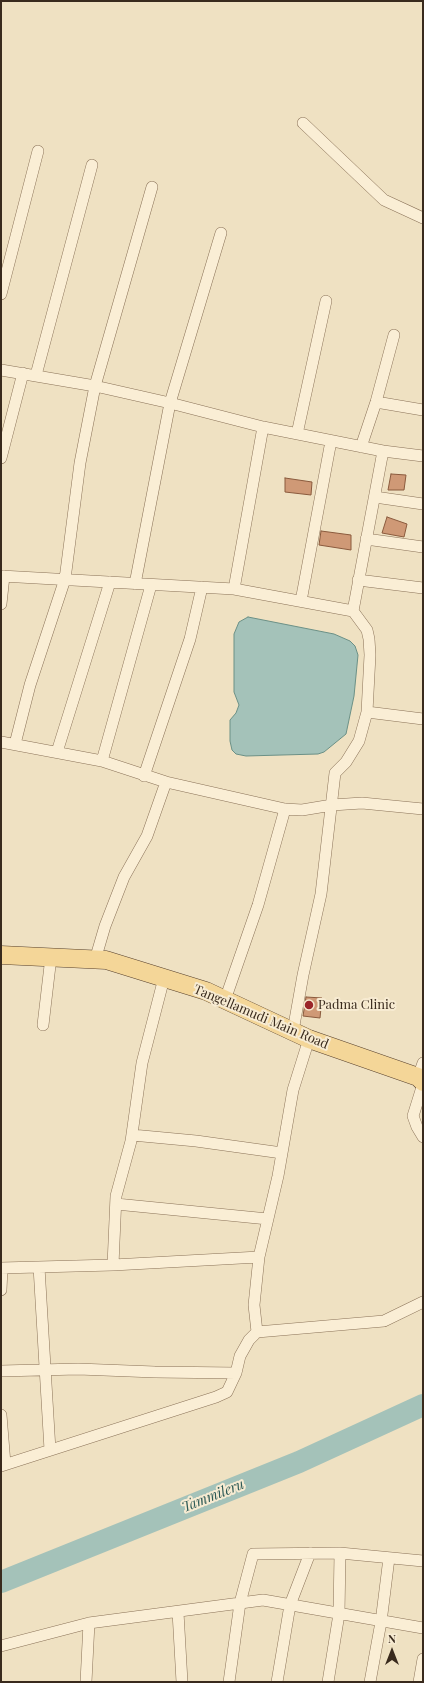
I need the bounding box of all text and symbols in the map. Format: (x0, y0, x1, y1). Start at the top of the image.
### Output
street label: Tangellamudi Main Road (191, 981, 331, 1053)
place label: Padma Clinic (318, 997, 395, 1013)
marker: Padma Clinic (303, 999, 315, 1011)
water label: Tammileru (179, 1476, 247, 1516)
north arrow (372, 1631, 412, 1671)
text: N (388, 1631, 396, 1646)

